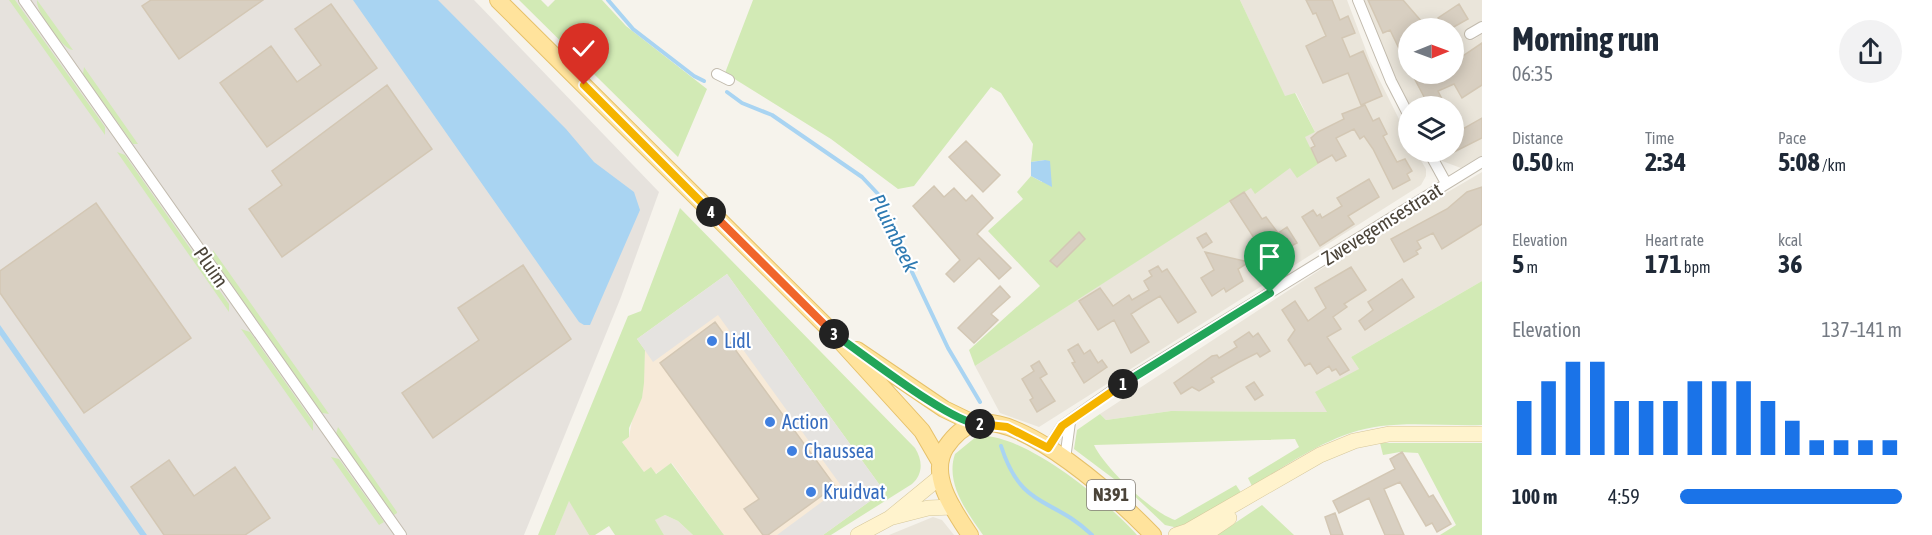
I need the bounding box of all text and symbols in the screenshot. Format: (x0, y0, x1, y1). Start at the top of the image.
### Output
north arrow (1398, 18, 1464, 84)
map controls (1398, 18, 1464, 162)
text: Morning run (1512, 20, 1659, 58)
button: share (1839, 20, 1902, 83)
pin (558, 23, 609, 85)
icon: check (567, 32, 600, 65)
text: 06:35 (1512, 62, 1553, 85)
button: layers (1398, 96, 1464, 162)
text: Distance (1512, 129, 1563, 147)
text: Time (1645, 129, 1674, 147)
text: Pace (1778, 129, 1806, 147)
text: 0.50 (1512, 147, 1553, 177)
text: 2:34 (1645, 147, 1686, 177)
text: 5:08 (1778, 147, 1820, 177)
text: km (1553, 156, 1574, 174)
text: /km (1820, 156, 1846, 174)
street label: Zwevegemsestraat (1317, 177, 1446, 270)
water label: Pluimbeek (866, 190, 924, 276)
pin: 4 (696, 197, 726, 227)
text: 4 (707, 203, 715, 221)
pin (1244, 231, 1295, 293)
text: Elevation (1512, 231, 1567, 249)
text: Heart rate (1645, 231, 1704, 249)
text: kcal (1778, 231, 1802, 249)
icon: arrive (1253, 240, 1286, 273)
street label: Pluim (189, 242, 233, 291)
text: 5 (1512, 249, 1524, 279)
text: 171 (1645, 249, 1682, 279)
text: 36 (1778, 249, 1802, 279)
text: m (1524, 258, 1538, 276)
text: bpm (1682, 258, 1711, 276)
text: Elevation (1512, 318, 1581, 341)
text: 137–141 m (1821, 318, 1902, 341)
pin: 3 (819, 319, 849, 349)
text: 3 (830, 325, 838, 343)
place label: Lidl (724, 329, 752, 352)
marker: Lidl (705, 334, 719, 348)
pin: 1 (1108, 369, 1138, 399)
text: 1 (1119, 375, 1127, 393)
pin: 2 (965, 409, 995, 439)
place label: Action (782, 410, 829, 433)
marker: Action (763, 415, 777, 429)
text: 2 (976, 415, 984, 433)
place label: Chaussea (804, 439, 874, 462)
marker: Chaussea (785, 444, 799, 458)
place label: Kruidvat (823, 480, 886, 503)
road number: N391 (1087, 480, 1135, 510)
marker: Kruidvat (804, 485, 818, 499)
text: 100 m (1512, 485, 1557, 508)
text: 4:59 (1608, 485, 1640, 508)

